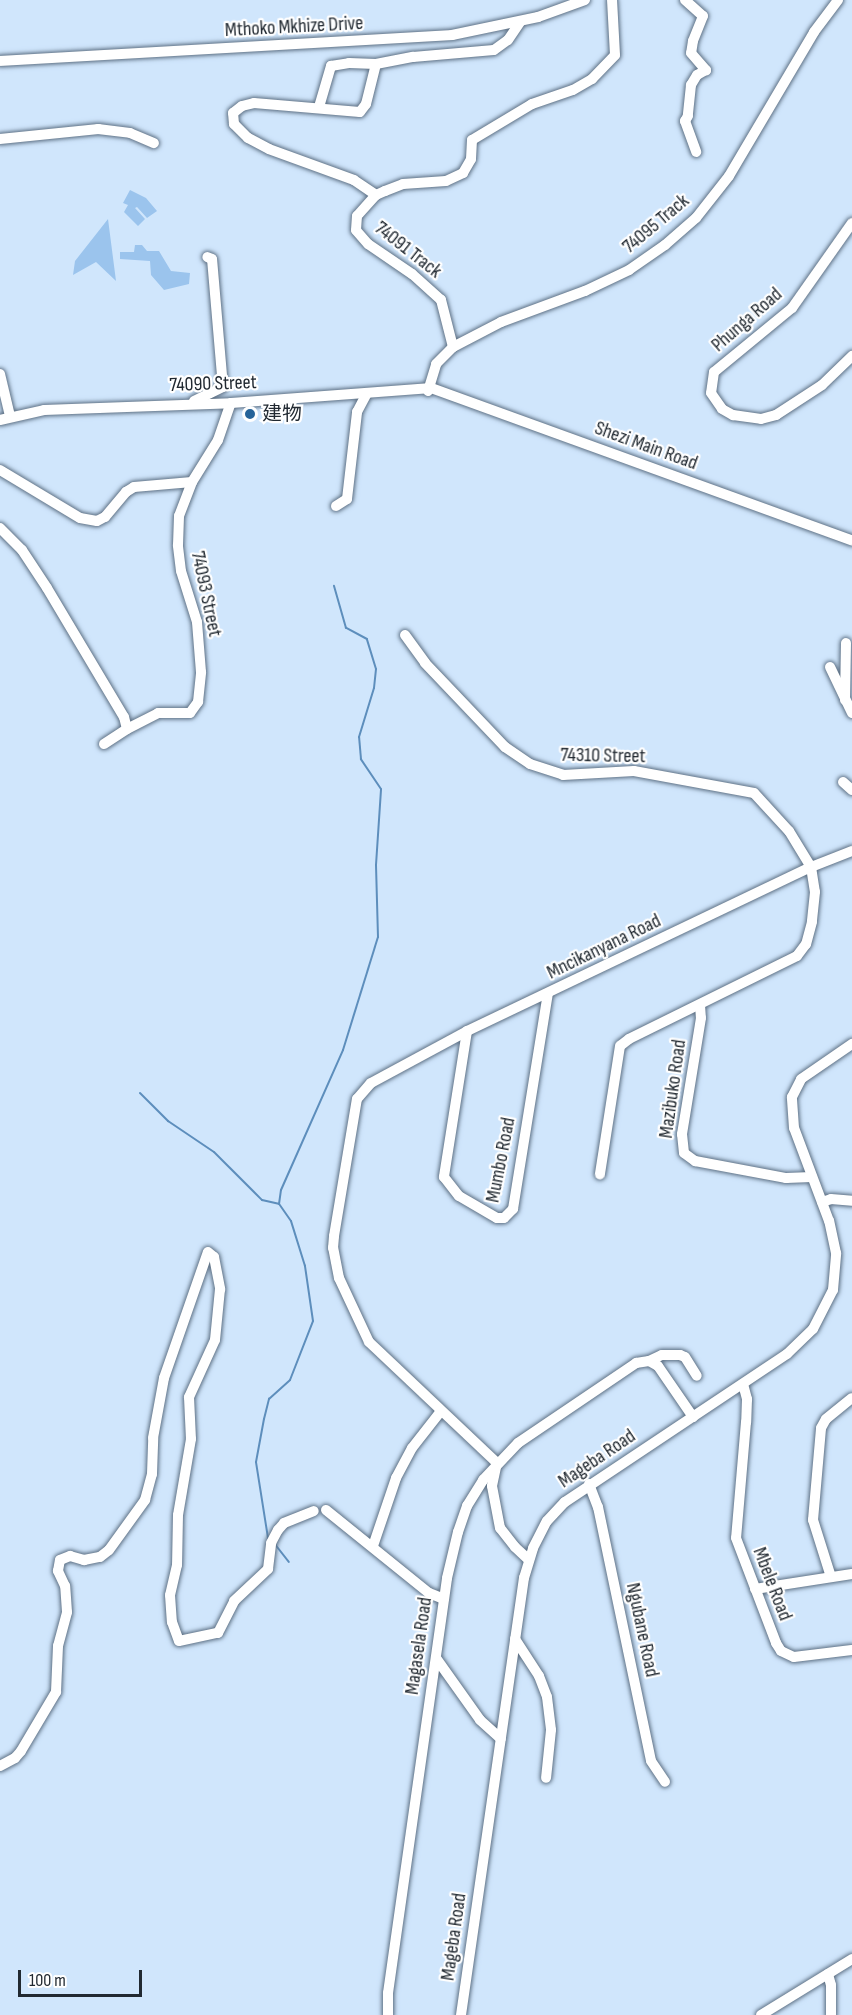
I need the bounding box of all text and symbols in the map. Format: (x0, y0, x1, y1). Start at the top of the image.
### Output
street label: Mthoko Mkhize Drive (224, 11, 364, 43)
street label: 74095 Track (618, 189, 694, 259)
street label: 74091 Track (370, 216, 446, 284)
street label: Phunga Road (707, 283, 787, 357)
street label: 74090 Street (169, 370, 257, 398)
place label: 建物 (262, 402, 302, 426)
marker: 建物 (243, 407, 257, 421)
street label: Shezi Main Road (591, 416, 701, 476)
street label: 74093 Street (185, 549, 227, 639)
street label: 74310 Street (560, 743, 646, 769)
street label: Mncikanyana Road (543, 909, 665, 985)
street label: Mazibuko Road (654, 1038, 692, 1140)
street label: Mumbo Road (481, 1115, 521, 1205)
street label: Mageba Road (554, 1424, 640, 1494)
street label: Mbele Road (747, 1544, 797, 1624)
street label: Ngubane Road (620, 1581, 664, 1679)
street label: Magasela Road (400, 1596, 438, 1696)
street label: Mageba Road (436, 1892, 472, 1982)
scale bar (21, 1958, 146, 1996)
text: 100 m (29, 1970, 66, 1991)

